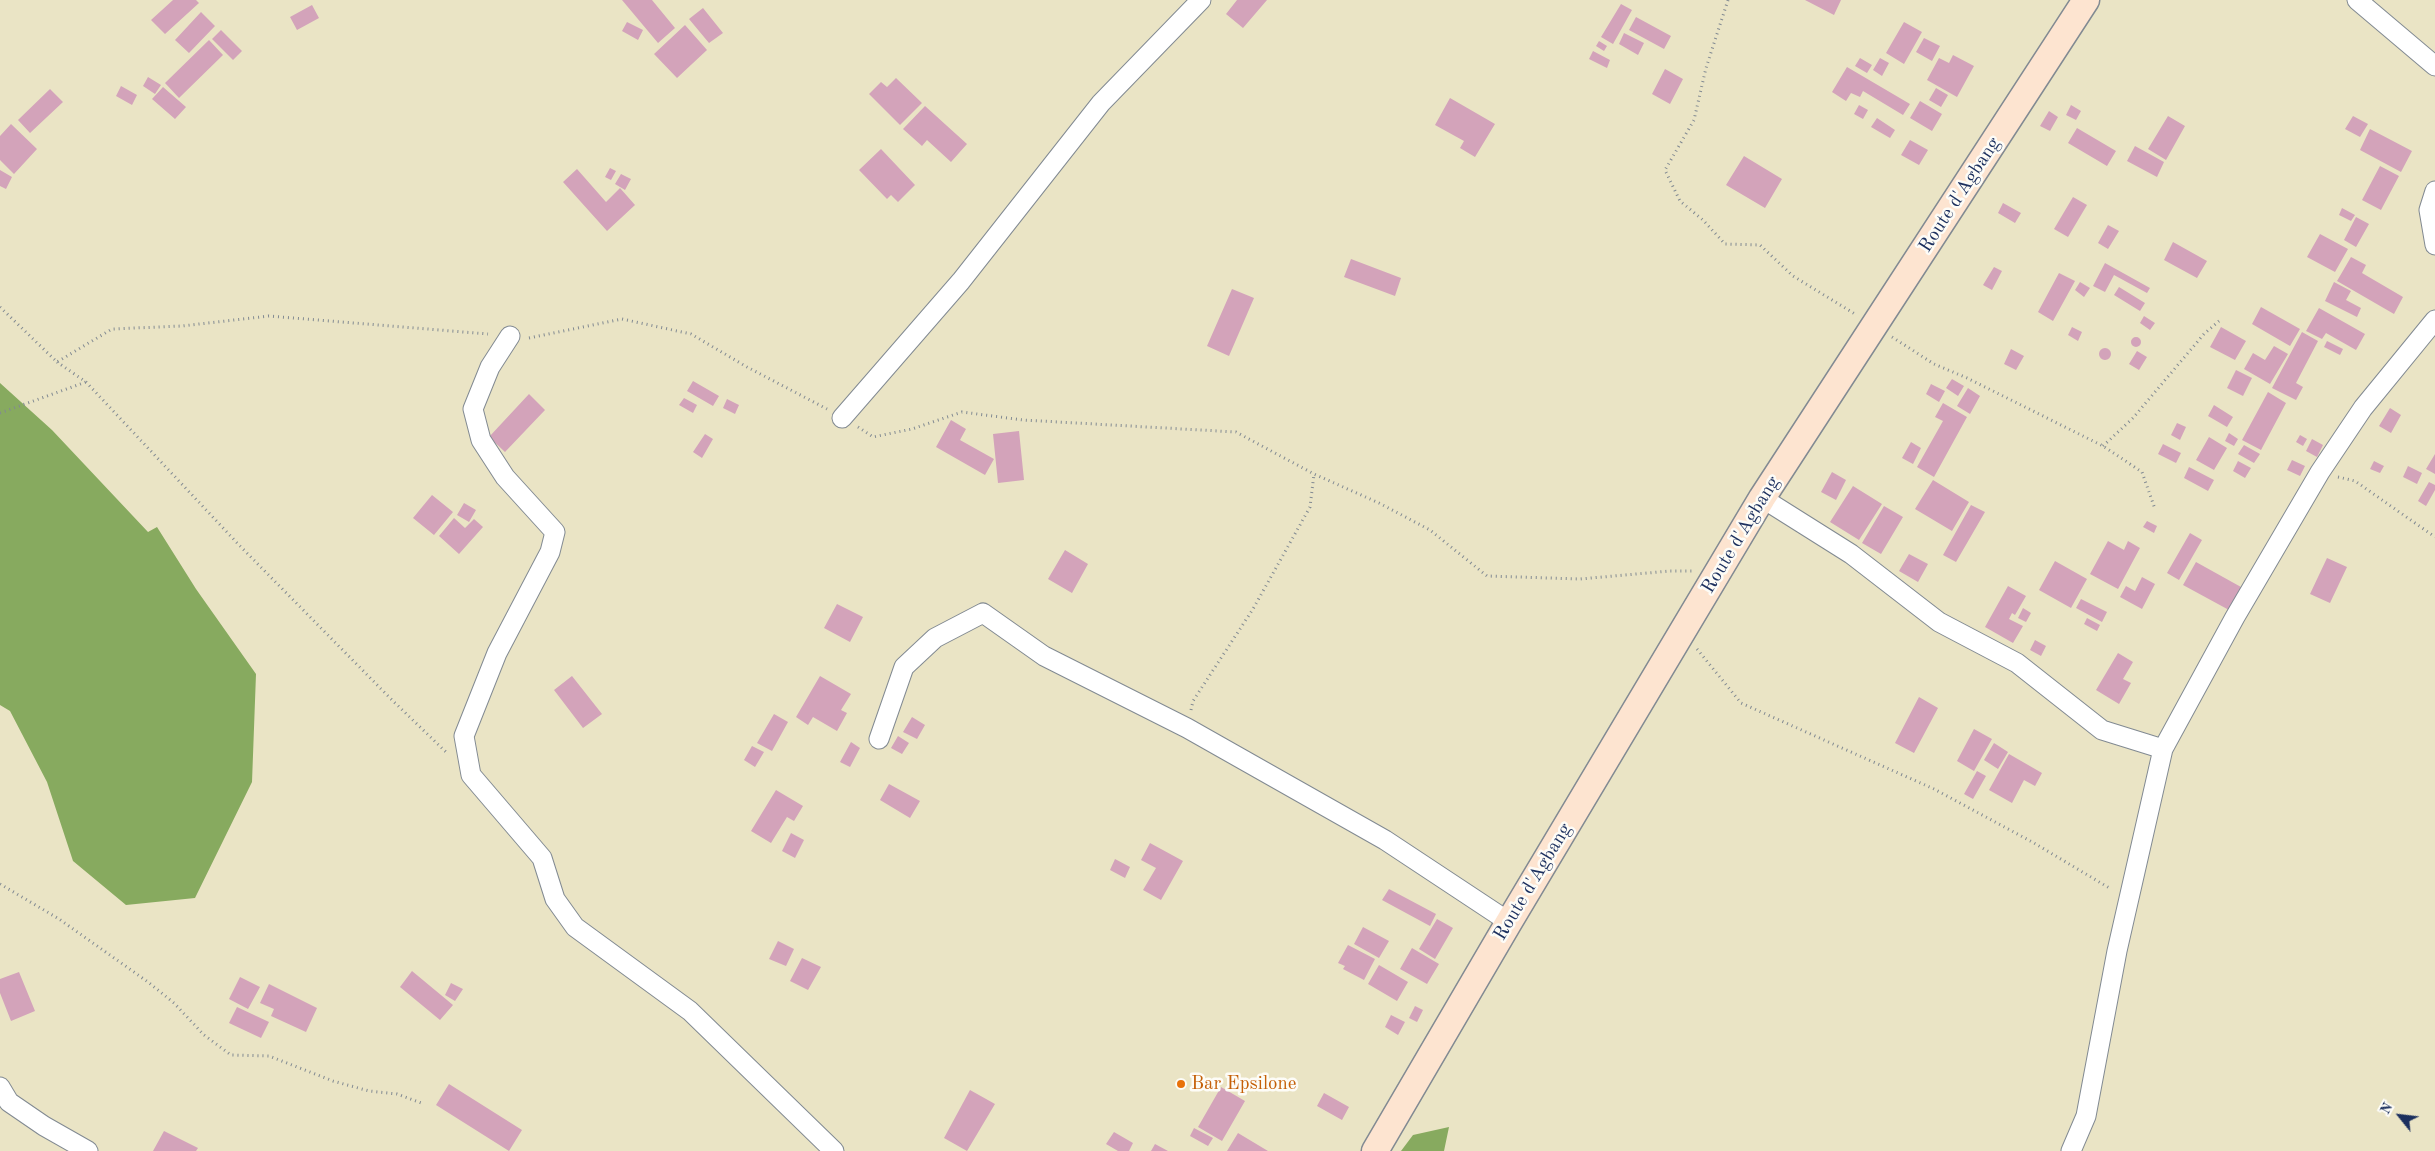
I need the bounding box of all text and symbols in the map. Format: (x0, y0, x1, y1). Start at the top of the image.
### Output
street label: Route d'Agbang (1914, 133, 2006, 257)
street label: Route d'Agbang (1697, 472, 1785, 598)
street label: Route d'Agbang (1489, 819, 1577, 945)
place label: Bar Epsilone (1191, 1073, 1296, 1095)
marker: Bar Epsilone (1175, 1078, 1187, 1090)
north arrow (2375, 1091, 2425, 1141)
text: N (2378, 1101, 2396, 1117)

